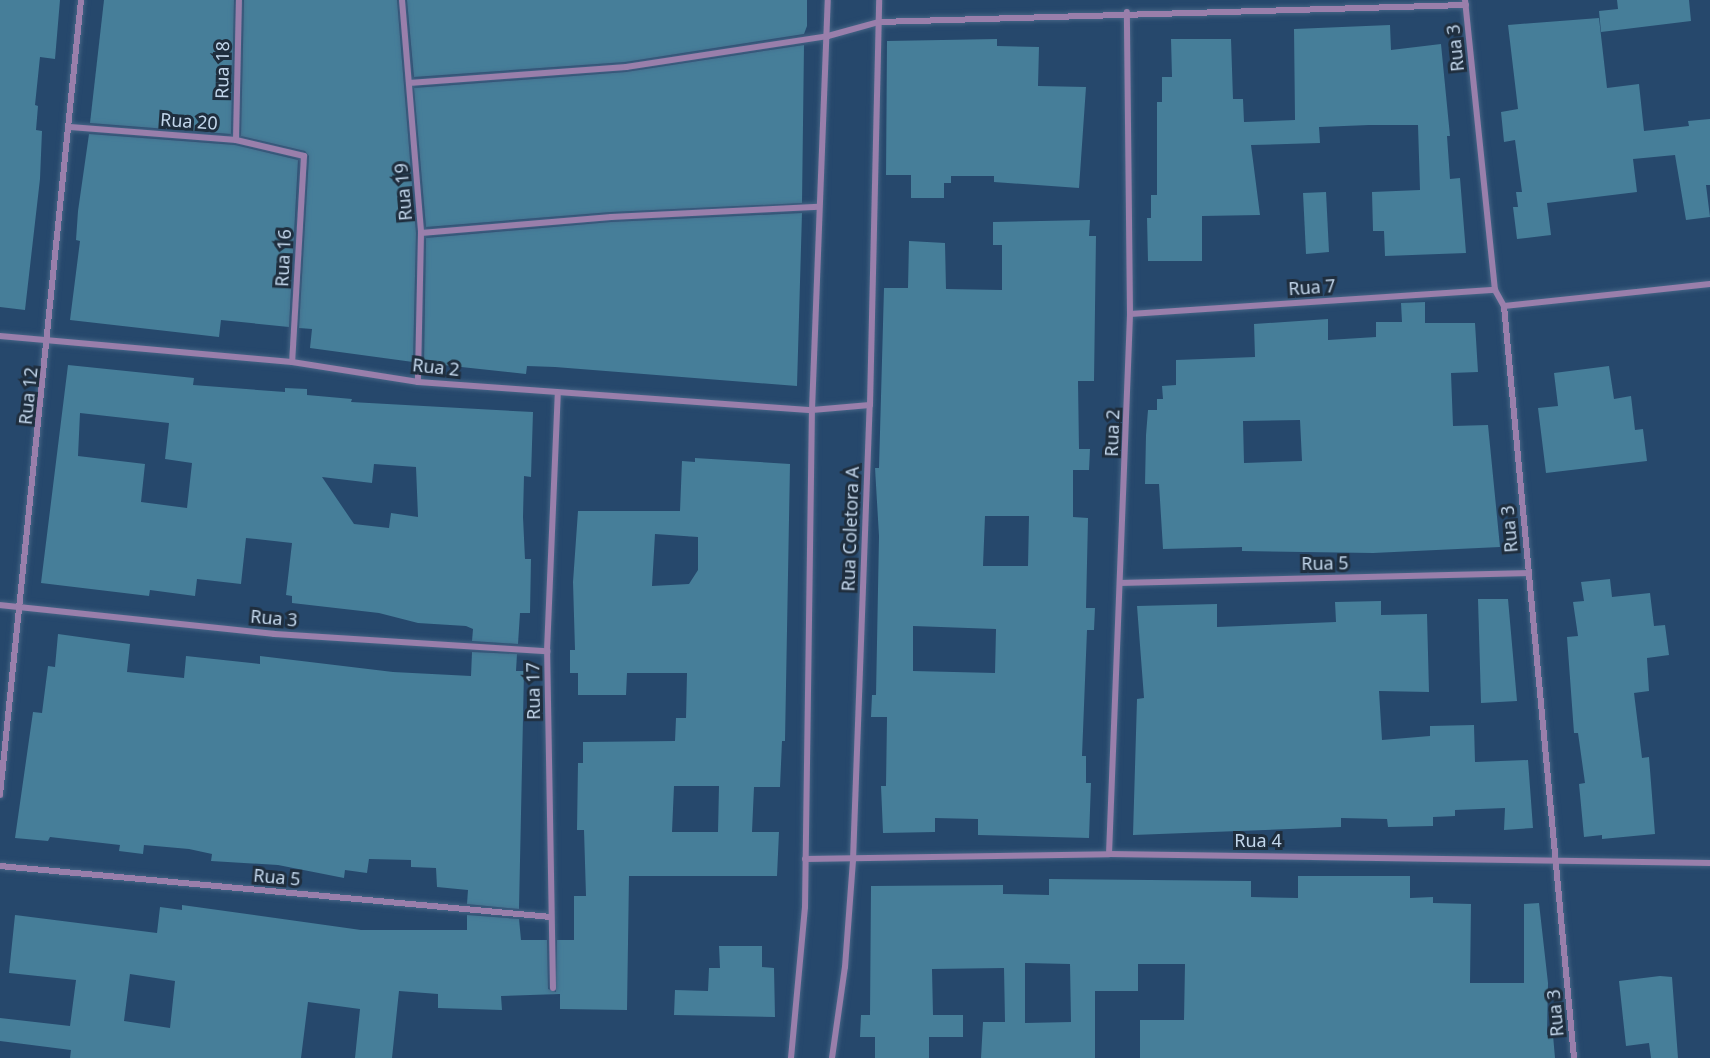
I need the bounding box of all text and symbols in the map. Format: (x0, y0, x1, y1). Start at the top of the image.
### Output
street label: Rua 3 (1442, 23, 1468, 73)
street label: Rua 18 (211, 41, 233, 99)
street label: Rua 20 (159, 108, 219, 134)
street label: Rua 19 (390, 162, 416, 222)
street label: Rua 16 (271, 229, 295, 287)
street label: Rua 7 (1288, 275, 1336, 299)
street label: Rua 2 (411, 354, 461, 380)
street label: Rua 12 (14, 366, 42, 426)
street label: Rua 2 (1100, 409, 1124, 457)
street label: Rua Coletora A (837, 466, 863, 592)
street label: Rua 3 (1496, 504, 1522, 554)
street label: Rua 5 (1301, 552, 1349, 574)
street label: Rua 3 (249, 605, 299, 631)
street label: Rua 17 (522, 662, 544, 720)
street label: Rua 4 (1234, 829, 1282, 851)
street label: Rua 5 (252, 864, 302, 890)
street label: Rua 3 (1542, 988, 1568, 1038)

